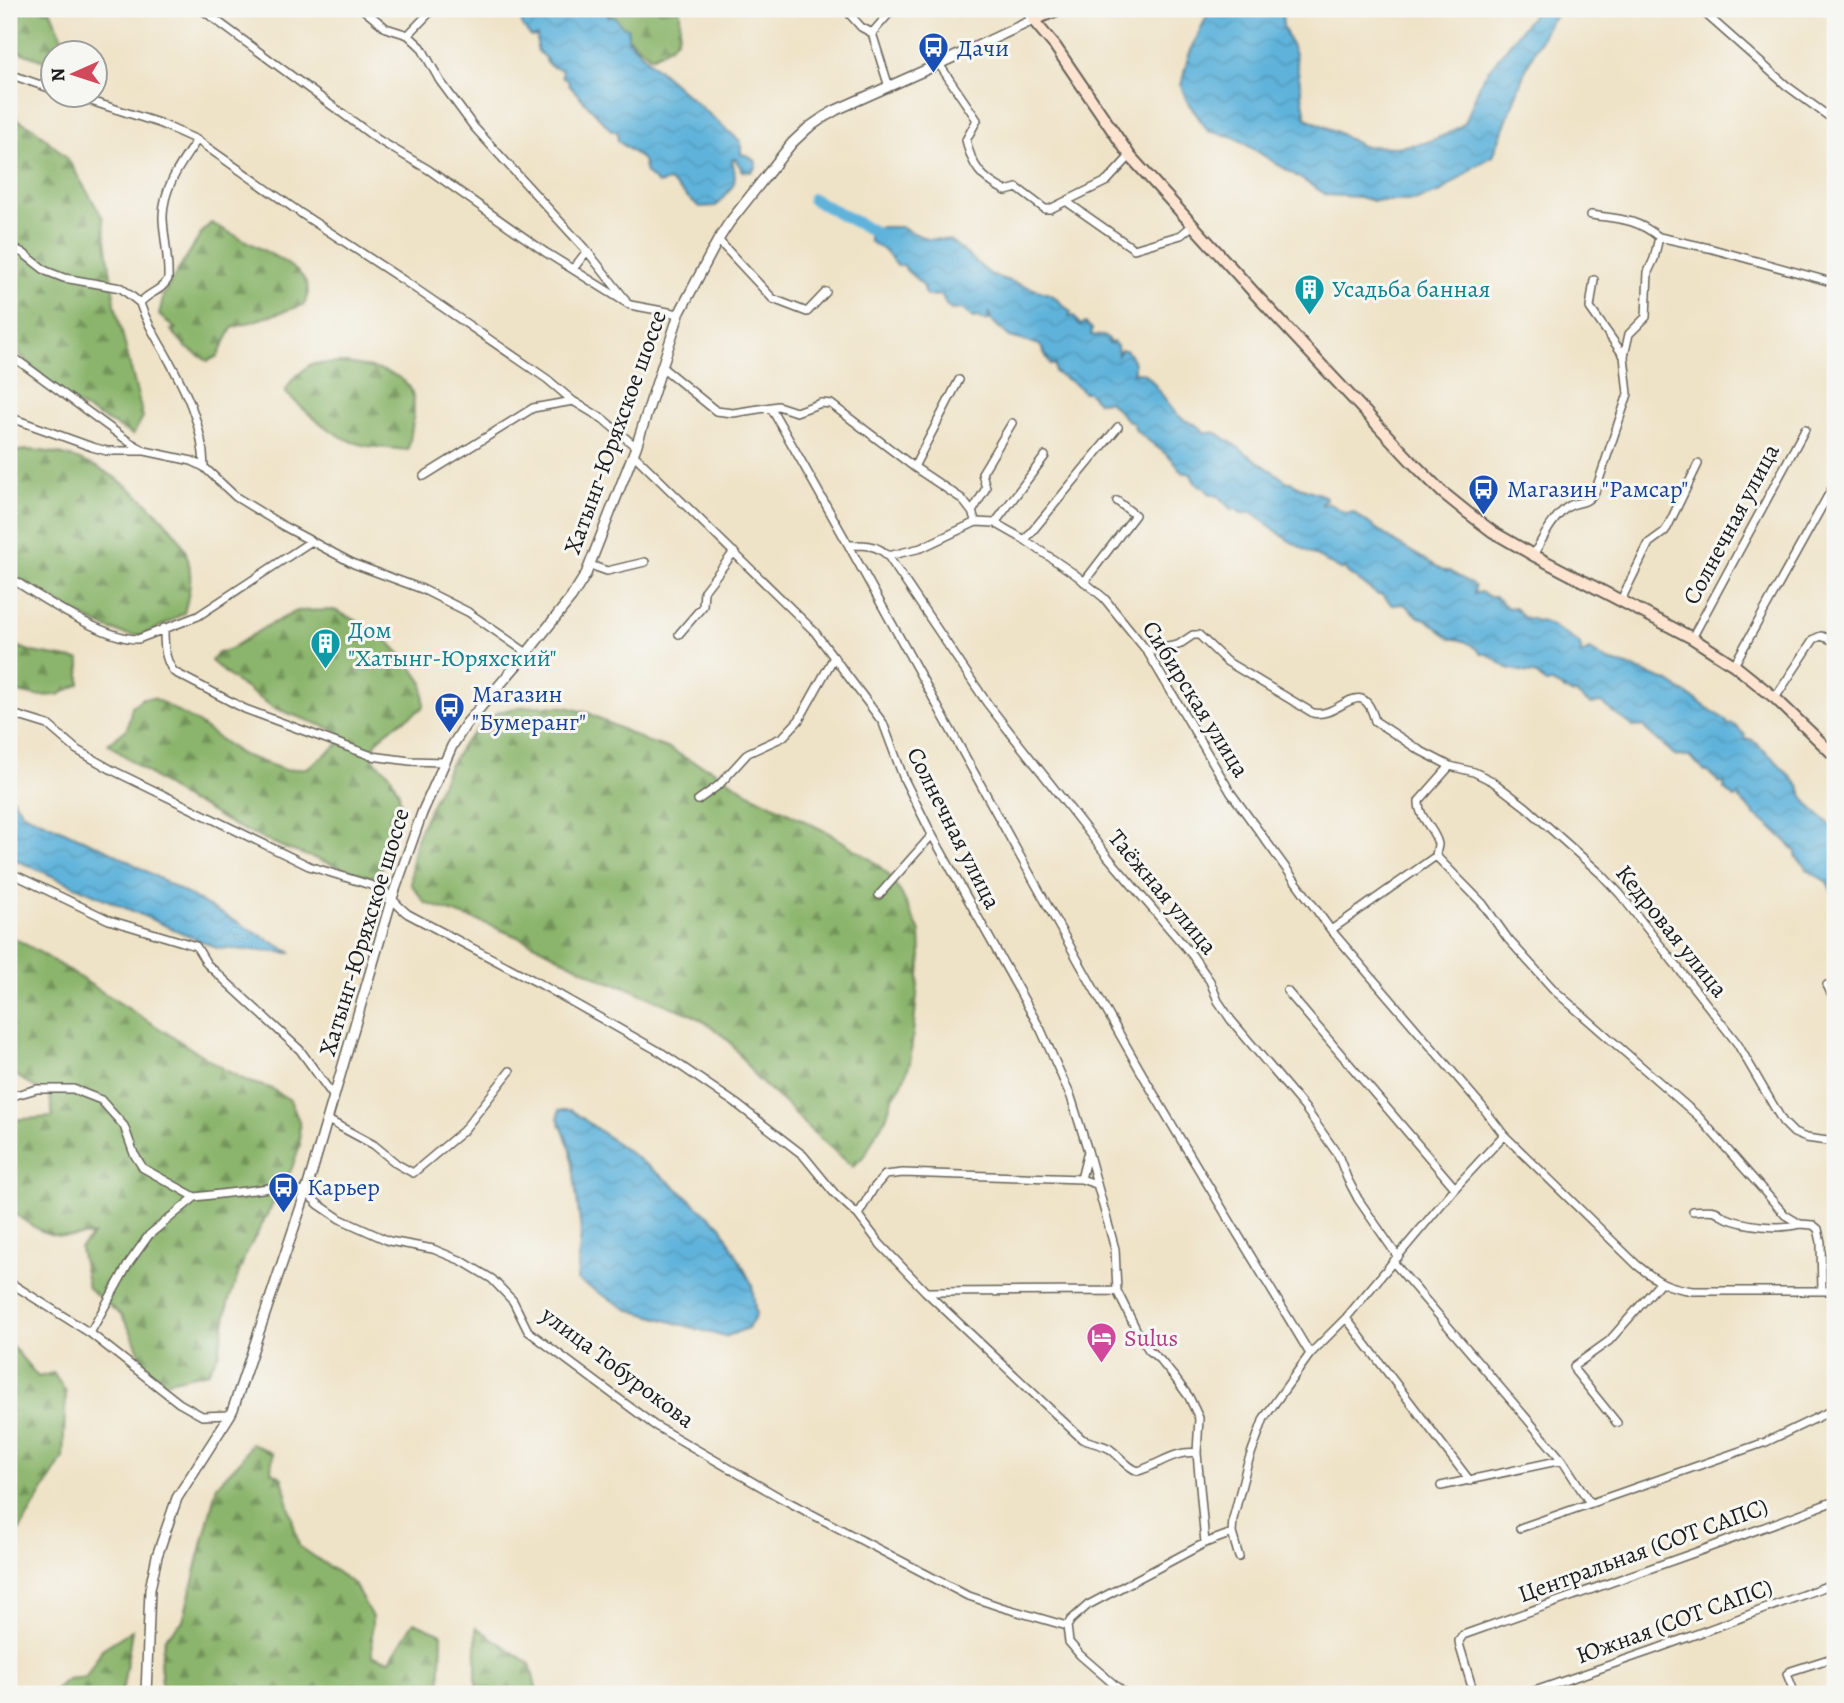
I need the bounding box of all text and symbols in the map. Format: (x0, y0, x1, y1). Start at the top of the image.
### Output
bus stop icon: Дачи (917, 31, 951, 75)
place label: Дачи (957, 32, 1009, 64)
north arrow (38, 38, 108, 108)
text: N (45, 67, 71, 82)
building icon: Усадьба банная (1292, 272, 1326, 316)
place label: Усадьба банная (1332, 273, 1490, 305)
street label: Хатынг-Юряхское шоссе (556, 305, 674, 559)
street label: Солнечная улица (1675, 438, 1787, 610)
bus stop icon: Магазин "Рамсар" (1467, 472, 1501, 516)
place label: Магазин "Рамсар" (1507, 473, 1688, 505)
place label: Дом "Хатынг-Юряхский" (348, 614, 557, 674)
street label: Сибирская улица (1135, 615, 1257, 783)
building icon: Дом "Хатынг-Юряхский" (308, 627, 342, 671)
place label: Магазин "Бумеранг" (472, 678, 586, 738)
bus stop icon: Магазин "Бумеранг" (432, 691, 466, 735)
street label: Солнечная улица (899, 742, 1009, 914)
street label: Хатынг-Юряхское шоссе (311, 804, 417, 1060)
street label: Таёжная улица (1101, 823, 1225, 961)
street label: Кедровая улица (1609, 858, 1735, 1004)
bus stop icon: Карьер (267, 1170, 301, 1214)
place label: Карьер (307, 1171, 380, 1203)
street label: улица Тобурокова (534, 1298, 701, 1435)
hotel icon: Sulus (1084, 1321, 1118, 1365)
place label: Sulus (1124, 1322, 1178, 1354)
street label: Центральная (СОТ САПС) (1514, 1490, 1772, 1610)
street label: Южная (СОТ САПС) (1571, 1571, 1777, 1671)

